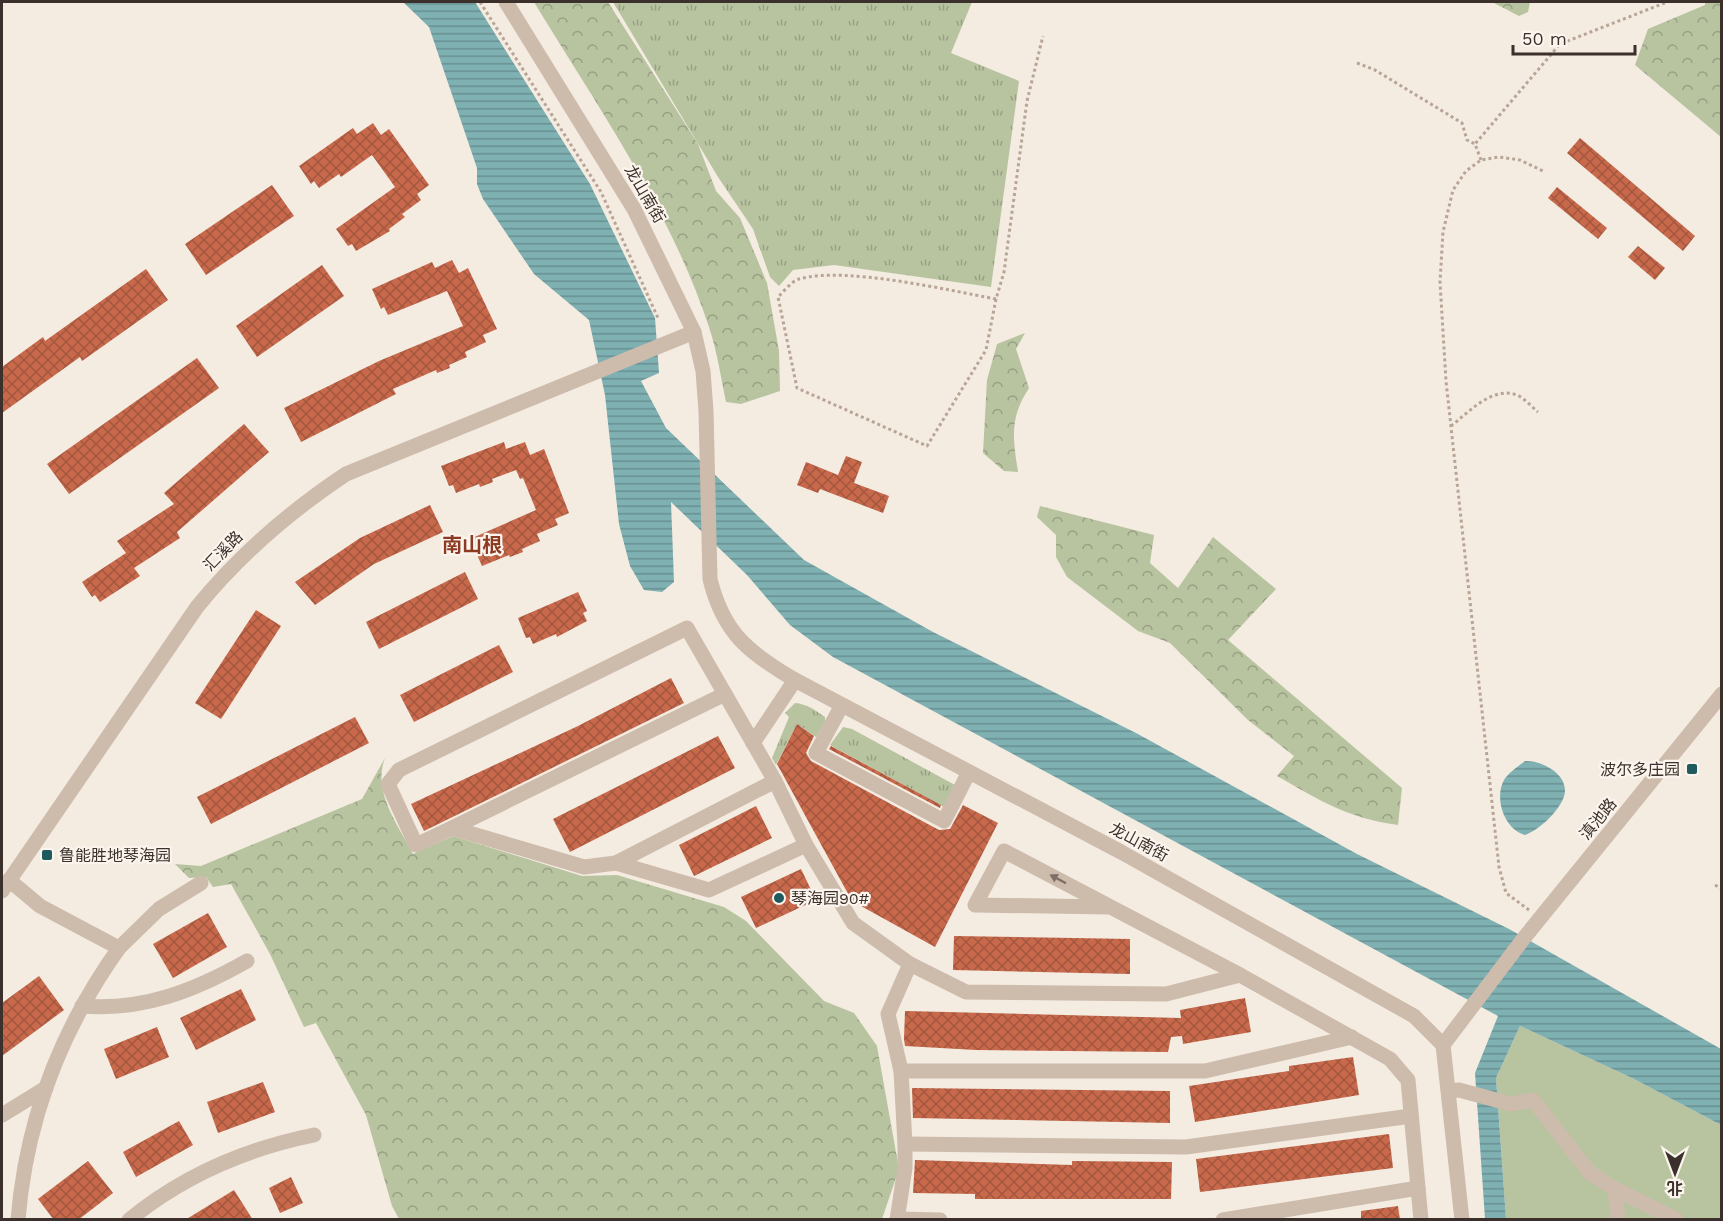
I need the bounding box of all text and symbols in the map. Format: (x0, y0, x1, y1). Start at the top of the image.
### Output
scale bar (1513, 18, 1634, 56)
text: 50 m (1522, 28, 1567, 49)
street label: 龙山南街 (621, 162, 669, 226)
street label: 汇溪路 (199, 527, 247, 575)
district label: 南山根 (442, 533, 502, 557)
place label: 波尔多庄园 (1600, 760, 1680, 779)
marker: 波尔多庄园 (1685, 762, 1699, 776)
street label: 滇池路 (1576, 794, 1620, 844)
street label: 龙山南街 (1106, 819, 1172, 865)
place label: 鲁能胜地琴海园 (59, 846, 171, 865)
marker: 鲁能胜地琴海园 (40, 848, 54, 862)
one-way arrow (1049, 875, 1066, 884)
place label: 琴海园90# (791, 889, 869, 908)
marker: 琴海园90# (772, 891, 786, 905)
north arrow (1645, 1143, 1705, 1203)
text: 北 (1667, 1178, 1683, 1197)

